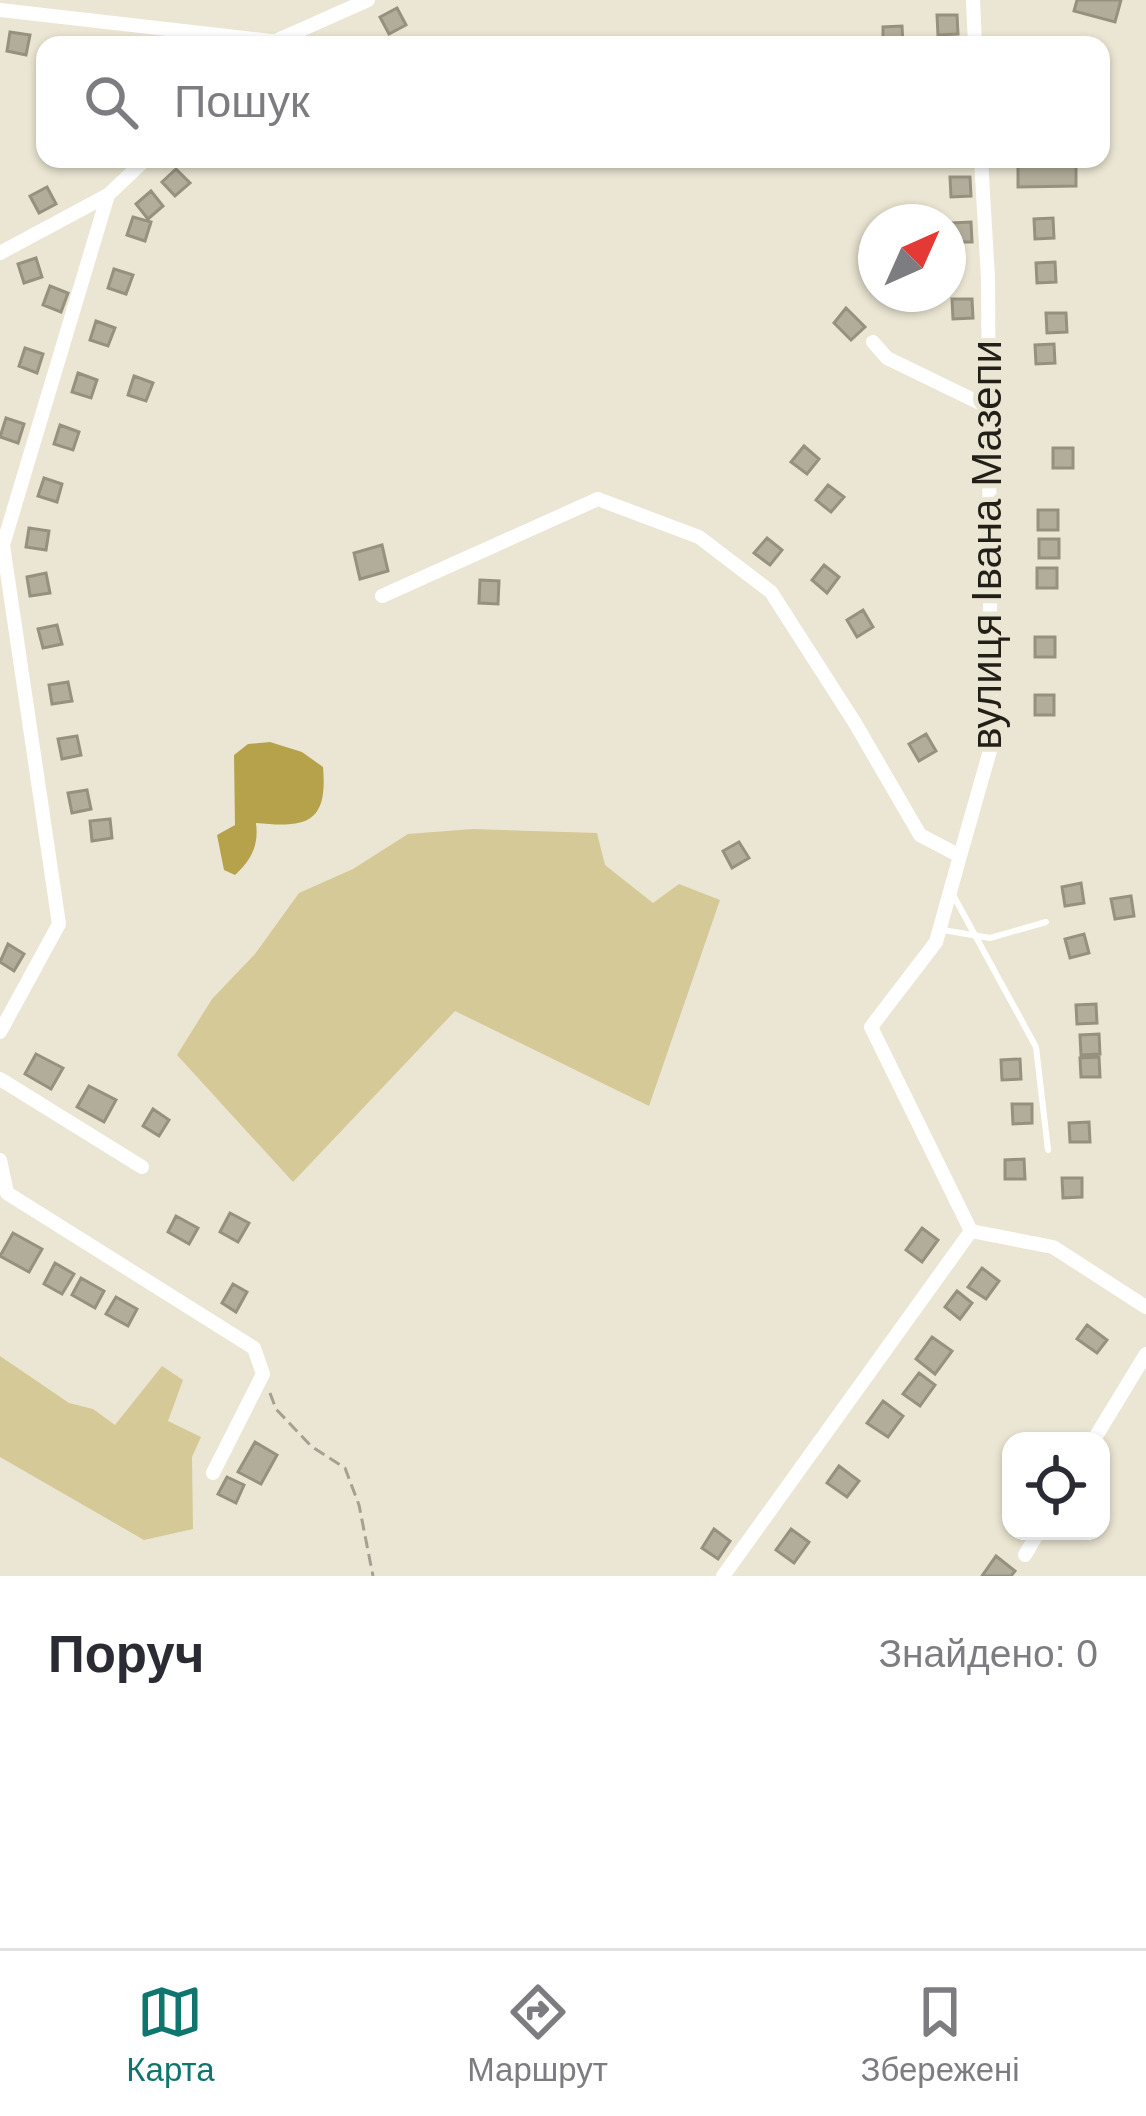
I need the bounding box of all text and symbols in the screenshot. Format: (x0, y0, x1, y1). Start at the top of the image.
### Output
search box (36, 36, 1110, 168)
icon: search (78, 69, 144, 135)
text: Пошук (174, 76, 310, 127)
north arrow (858, 204, 966, 312)
street label: вулиця Івана Мазепи (963, 340, 1010, 750)
map controls (1002, 1432, 1110, 1540)
button: locate (1002, 1432, 1110, 1540)
text: Поруч (48, 1626, 204, 1683)
text: Знайдено: 0 (878, 1632, 1098, 1675)
tab: Карта (126, 1979, 215, 2089)
tab: Маршрут (467, 1979, 608, 2089)
tab: Збережені (861, 1979, 1020, 2089)

